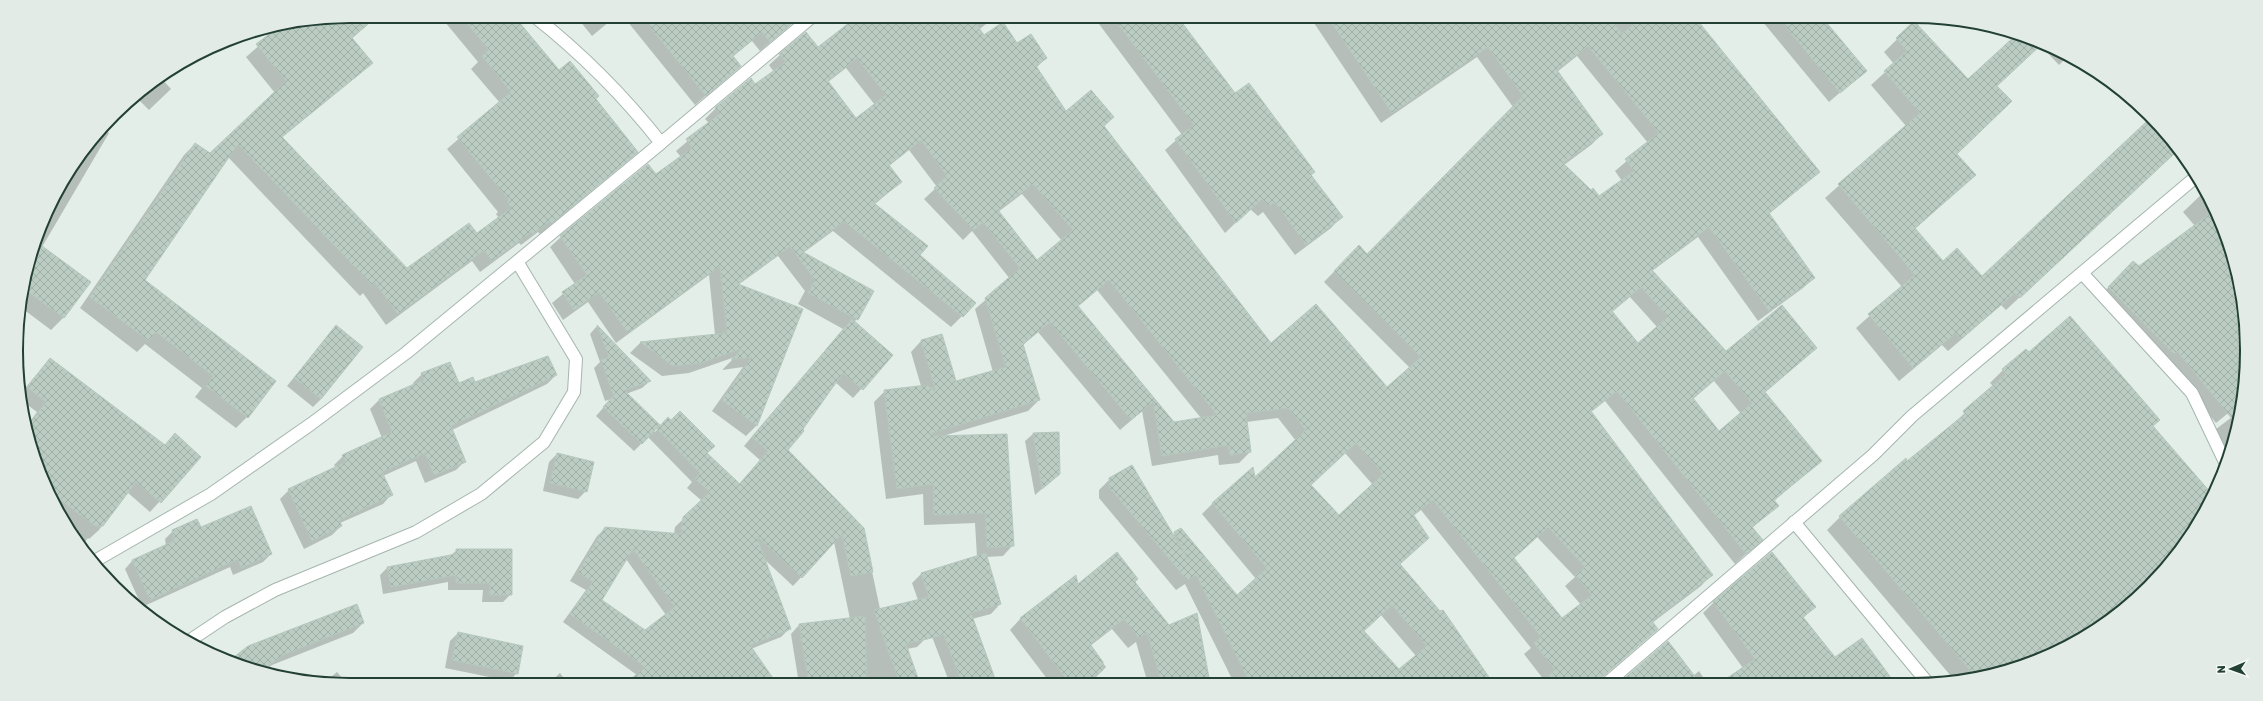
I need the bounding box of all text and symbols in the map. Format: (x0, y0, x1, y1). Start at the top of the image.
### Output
north arrow (2211, 649, 2251, 689)
text: N (2215, 665, 2228, 674)

